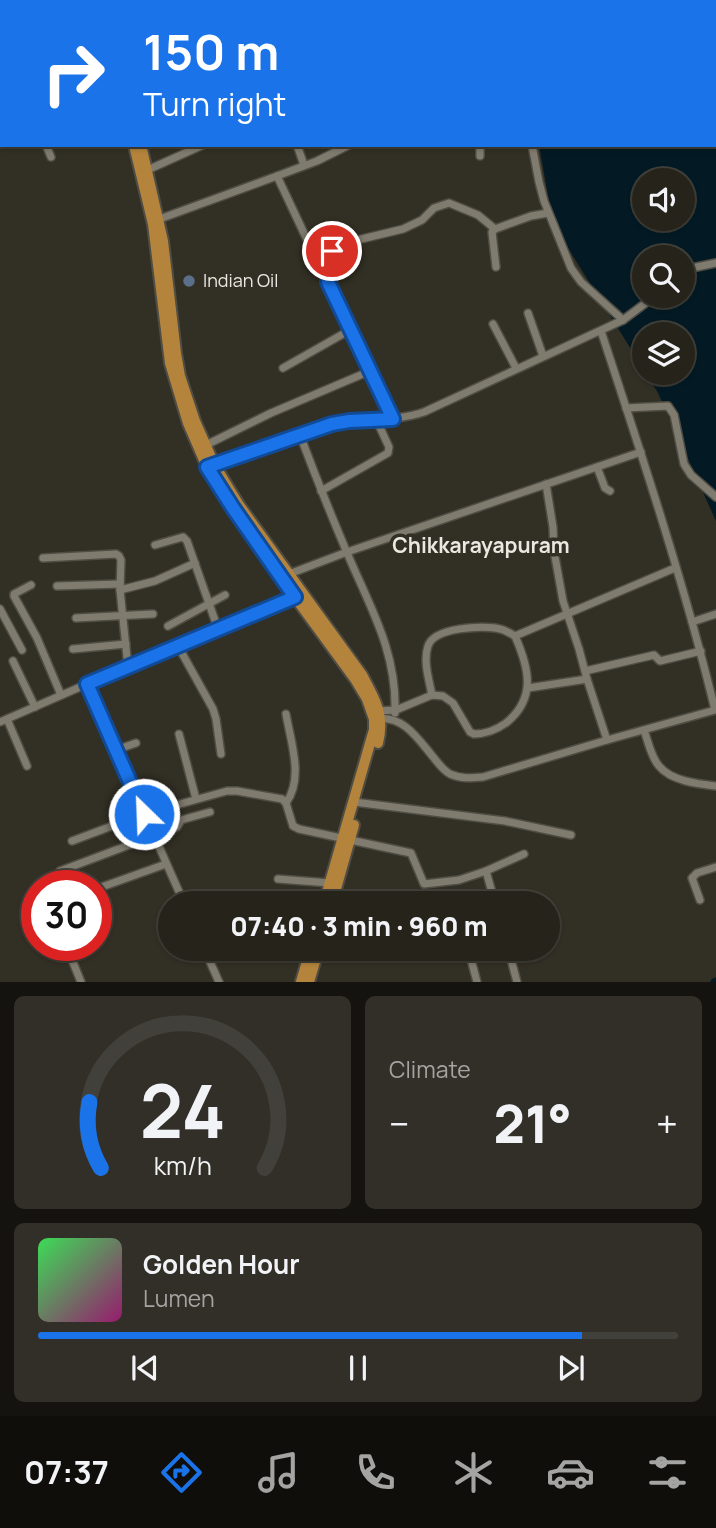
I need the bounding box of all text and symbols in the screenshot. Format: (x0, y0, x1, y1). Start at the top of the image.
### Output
text: 150 m (143, 18, 279, 85)
icon: right (28, 28, 119, 119)
text: Turn right (143, 82, 286, 126)
map controls (632, 168, 695, 385)
button: sound (632, 168, 695, 231)
pin (302, 221, 362, 281)
icon: arrive (313, 232, 351, 270)
button: search (632, 245, 695, 308)
place label: Indian Oil (203, 268, 278, 292)
marker: Indian Oil (181, 273, 197, 289)
button: layers (632, 322, 695, 385)
district label: Chikkarayapuram (392, 531, 570, 559)
position arrow (107, 777, 181, 851)
speed limit sign: 30 (21, 870, 112, 961)
text: 07:40 · 3 min · 960 m (230, 908, 488, 944)
text: Climate (389, 1053, 471, 1085)
text: 24 (139, 1061, 226, 1161)
text: 21° (494, 1088, 572, 1159)
text: − (389, 1097, 410, 1149)
text: + (656, 1097, 678, 1149)
text: km/h (153, 1148, 212, 1183)
text: Golden Hour (143, 1246, 300, 1282)
text: Lumen (143, 1282, 215, 1314)
icon: previous (126, 1349, 164, 1387)
icon: pause (339, 1349, 377, 1387)
icon: next (552, 1349, 590, 1387)
icon: directions (157, 1448, 206, 1497)
icon: music (254, 1448, 303, 1497)
icon: phone (351, 1448, 400, 1497)
icon: climate (449, 1448, 498, 1497)
icon: car (546, 1448, 595, 1497)
icon: filters (643, 1448, 692, 1497)
text: 07:37 (24, 1450, 109, 1494)

